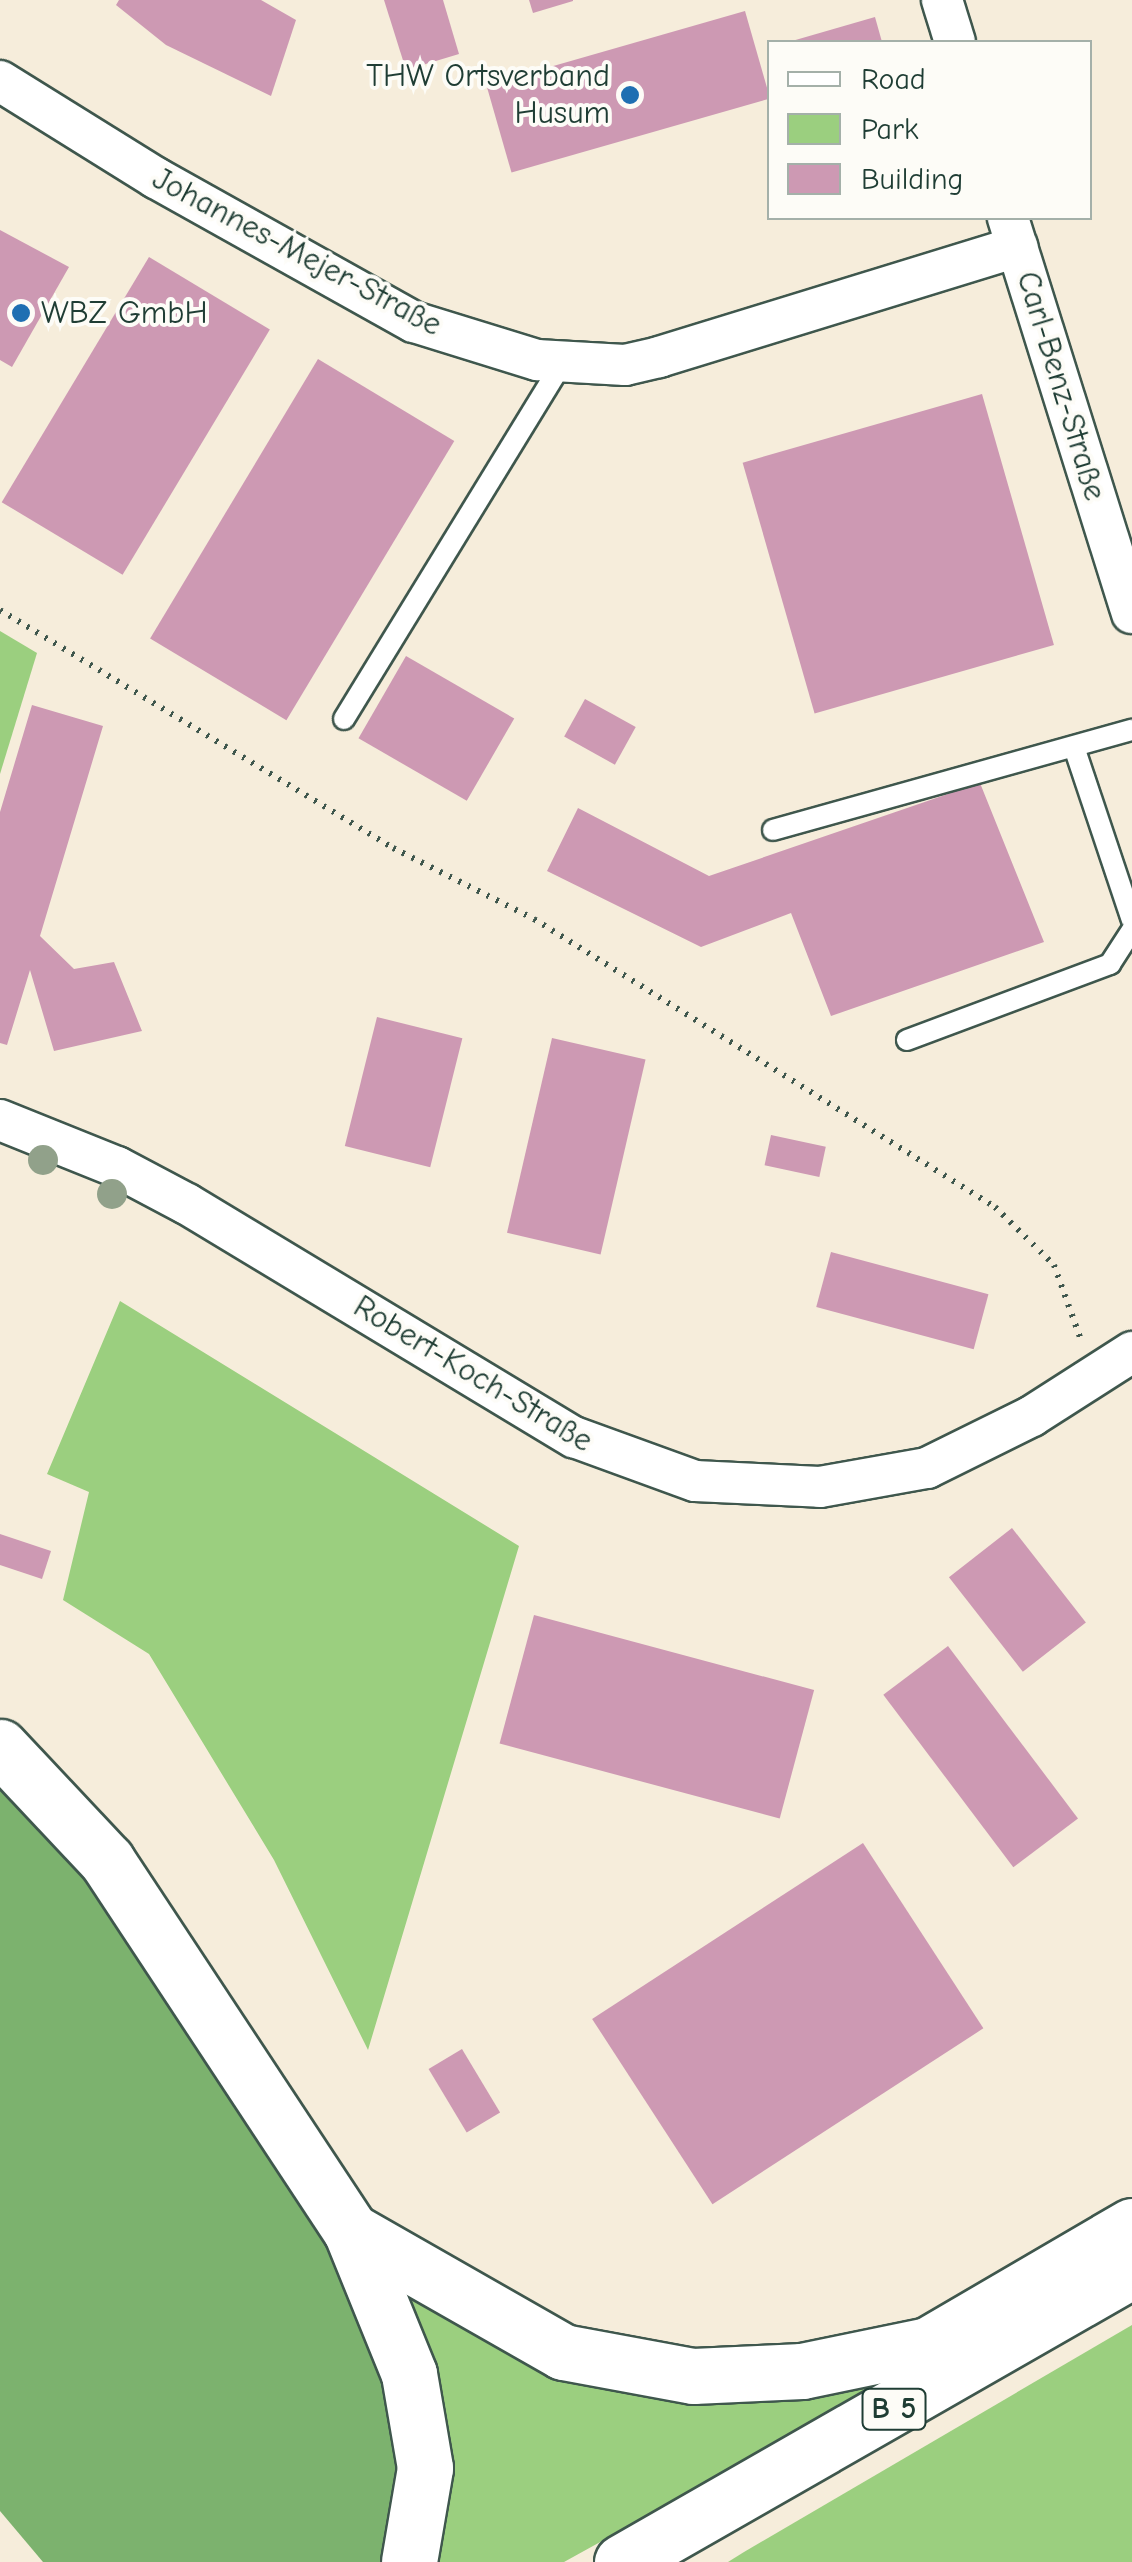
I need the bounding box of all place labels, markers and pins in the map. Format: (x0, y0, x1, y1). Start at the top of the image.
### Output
place label: THW Ortsverband Husum (366, 58, 610, 133)
marker: THW Ortsverband Husum (619, 84, 641, 106)
place label: WBZ GmbH (41, 294, 208, 332)
marker: WBZ GmbH (10, 302, 32, 324)

